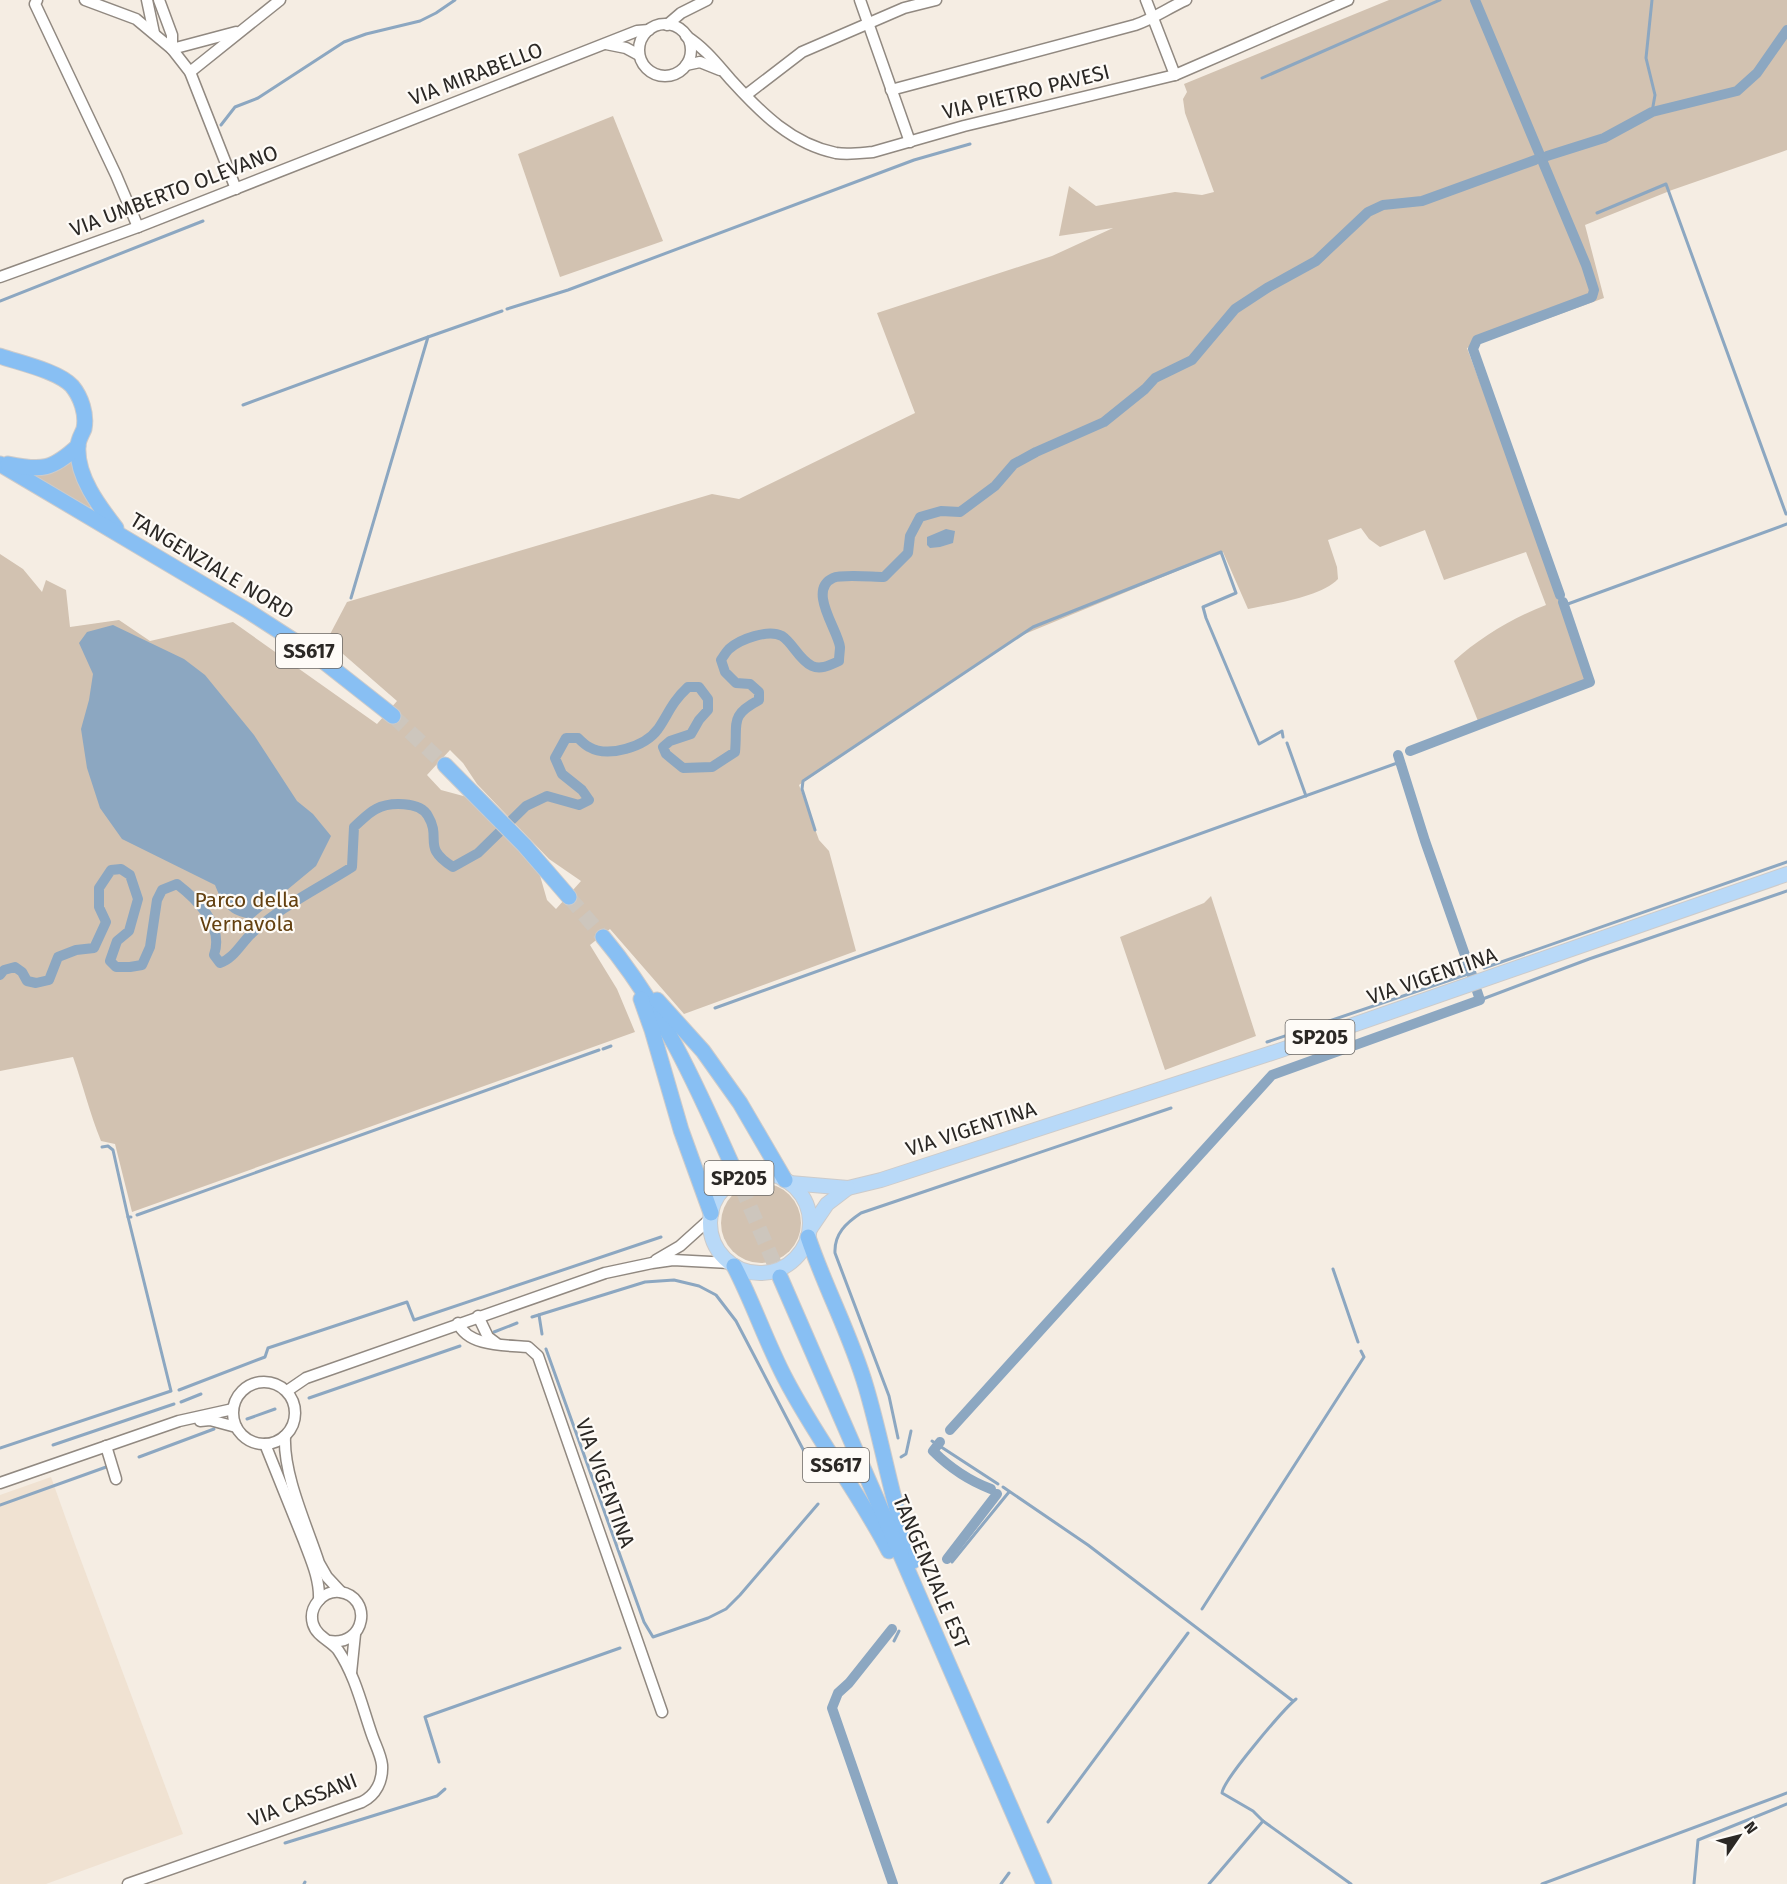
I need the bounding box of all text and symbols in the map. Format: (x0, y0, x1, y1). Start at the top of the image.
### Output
street label: VIA MIRABELLO (405, 37, 547, 111)
street label: VIA PIETRO PAVESI (940, 59, 1112, 125)
street label: VIA UMBERTO OLEVANO (66, 139, 282, 243)
street label: TANGENZIALE NORD (125, 507, 299, 625)
road number: SS617 (276, 634, 342, 668)
park label: Parco della Vernavola (194, 887, 300, 937)
street label: VIA VIGENTINA (1364, 942, 1500, 1010)
road number: SP205 (1286, 1020, 1354, 1054)
street label: VIA VIGENTINA (902, 1096, 1040, 1162)
road number: SP205 (704, 1161, 774, 1195)
street label: VIA VIGENTINA (570, 1415, 640, 1551)
road number: SS617 (803, 1448, 869, 1482)
street label: TANGENZIALE EST (887, 1491, 975, 1653)
street label: VIA CASSANI (245, 1767, 361, 1833)
north arrow (1709, 1806, 1769, 1866)
text: N (1740, 1818, 1762, 1837)

